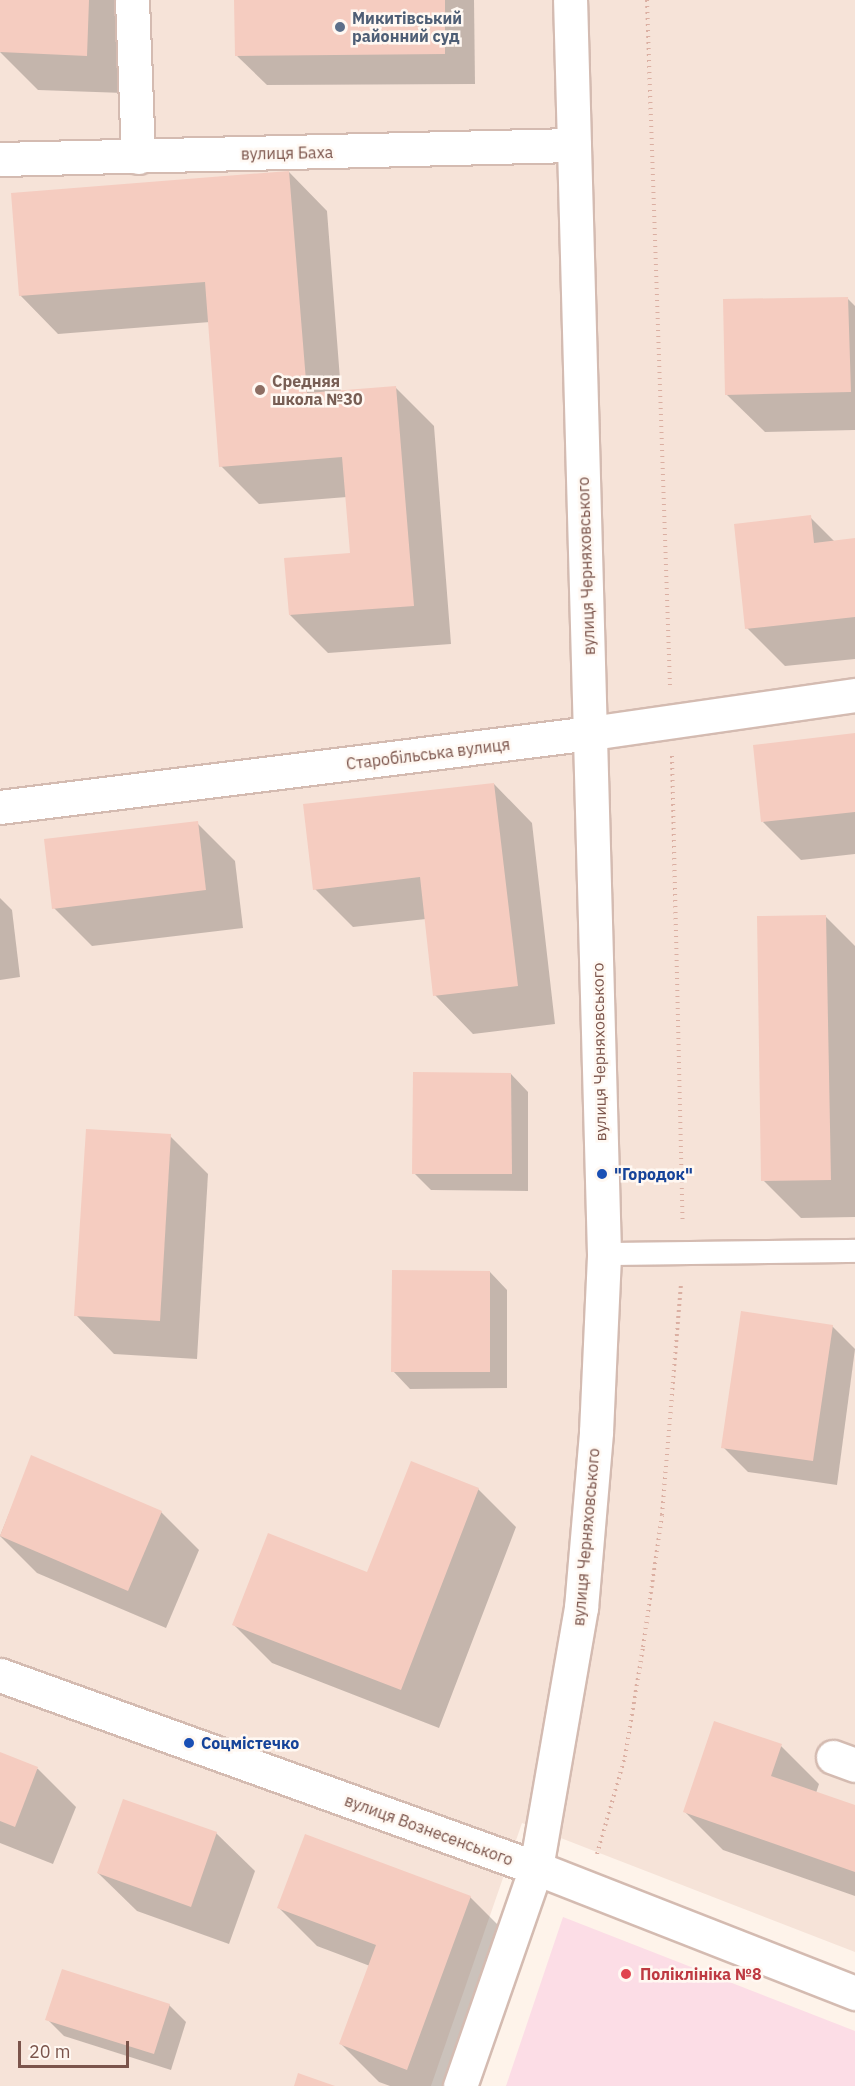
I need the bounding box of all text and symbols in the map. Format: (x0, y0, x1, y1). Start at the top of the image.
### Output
place label: Микитівський районний суд (352, 8, 462, 46)
marker: Микитівський районний суд (333, 20, 347, 34)
street label: вулиця Баха (241, 143, 333, 163)
place label: Средняя школа №30 (272, 371, 362, 409)
marker: Средняя школа №30 (253, 383, 267, 397)
street label: вулиця Черняховського (573, 476, 599, 656)
street label: Старобільська вулиця (345, 734, 511, 774)
street label: вулиця Черняховського (588, 963, 610, 1141)
place label: "Городок" (614, 1164, 693, 1184)
marker: "Городок" (595, 1167, 609, 1181)
street label: вулиця Черняховського (569, 1447, 603, 1627)
place label: Соцмістечко (201, 1733, 299, 1753)
marker: Соцмістечко (182, 1736, 196, 1750)
street label: вулиця Вознесенського (342, 1791, 516, 1869)
place label: Поліклініка №8 (640, 1964, 762, 1984)
marker: Поліклініка №8 (617, 1965, 635, 1983)
scale bar (21, 2029, 132, 2067)
text: 20 m (29, 2040, 71, 2063)

